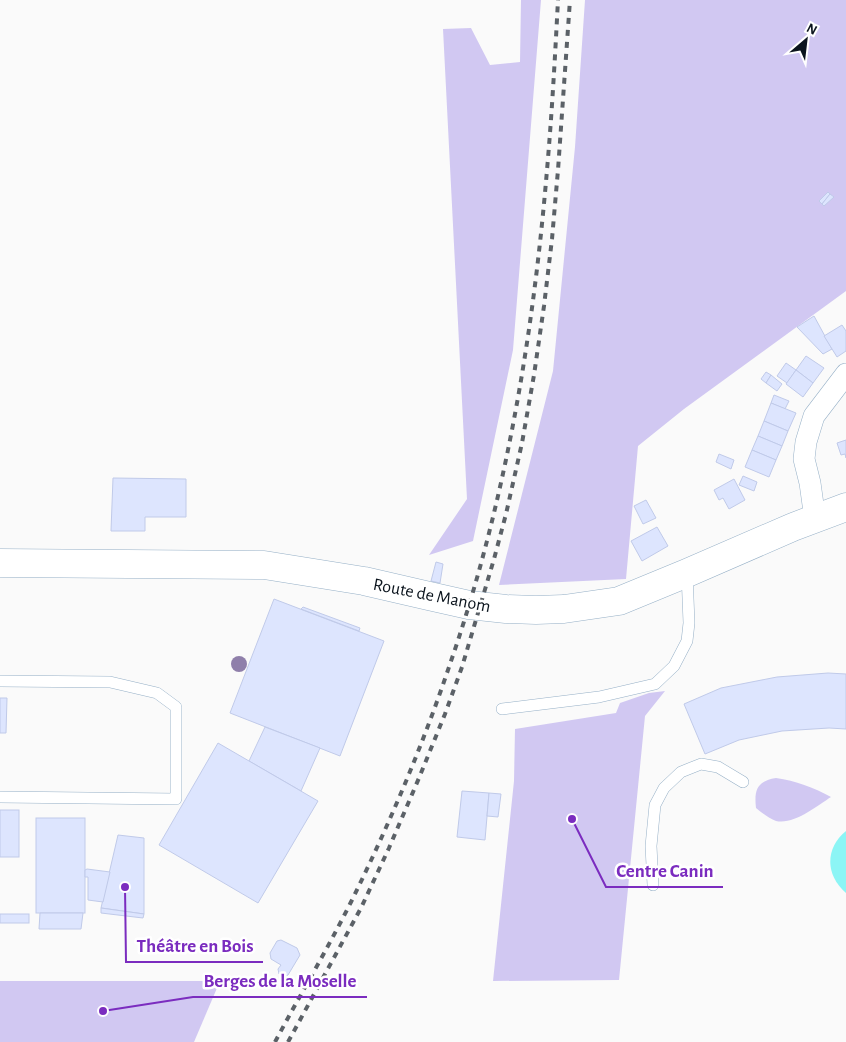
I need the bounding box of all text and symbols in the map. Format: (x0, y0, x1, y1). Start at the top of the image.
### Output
north arrow (781, 15, 831, 65)
text: N (804, 21, 819, 38)
street label: Route de Manom (372, 576, 492, 616)
callout: Centre Canin (606, 853, 723, 887)
text: Centre Canin (616, 862, 714, 881)
callout: Théâtre en Bois (126, 928, 263, 962)
text: Théâtre en Bois (136, 937, 254, 956)
callout: Berges de la Moselle (193, 963, 367, 997)
text: Berges de la Moselle (203, 972, 357, 991)

